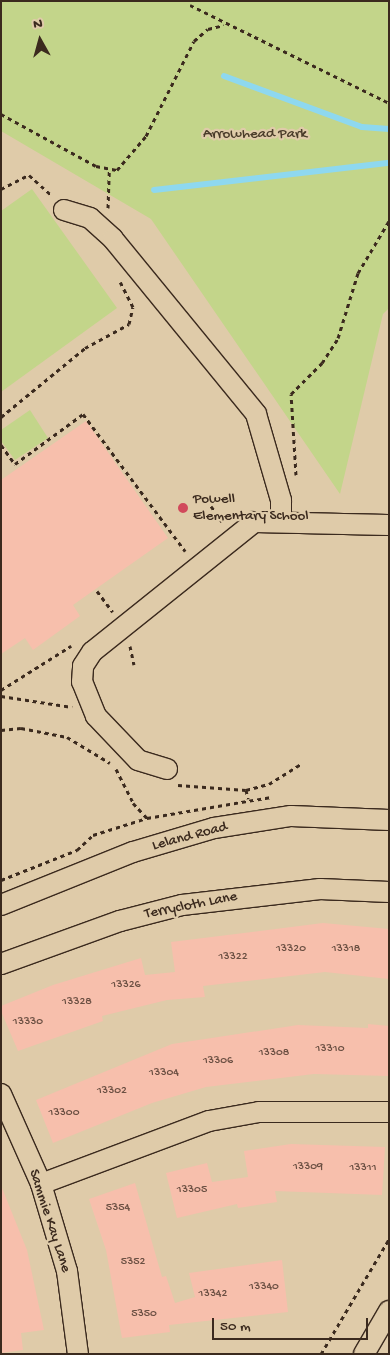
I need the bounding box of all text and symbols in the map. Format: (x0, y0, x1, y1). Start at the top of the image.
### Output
north arrow (15, 15, 65, 65)
text: N (33, 16, 44, 34)
park label: Arrowhead Park (203, 126, 307, 144)
place label: Powell Elementary School (193, 490, 309, 525)
marker: Powell Elementary School (177, 502, 189, 514)
street label: Leland Road (150, 818, 230, 856)
street label: Terrycloth Lane (143, 888, 239, 924)
house number: 13320 (276, 943, 306, 957)
house number: 13318 (332, 943, 360, 957)
house number: 13322 (218, 951, 248, 965)
house number: 13326 (111, 979, 141, 993)
house number: 13328 (62, 996, 92, 1010)
house number: 13330 (13, 1016, 43, 1030)
house number: 13310 (316, 1043, 344, 1057)
house number: 13308 (259, 1047, 289, 1061)
house number: 13306 (203, 1055, 233, 1069)
house number: 13304 (149, 1067, 179, 1081)
house number: 13302 (97, 1085, 127, 1099)
house number: 13300 (49, 1107, 79, 1121)
house number: 13309 (293, 1161, 323, 1175)
house number: 13311 (350, 1162, 376, 1176)
street label: Sammie Kay Lane (24, 1167, 74, 1275)
house number: 13305 (177, 1184, 207, 1198)
house number: 5354 (106, 1202, 130, 1216)
house number: 5352 (121, 1256, 145, 1270)
house number: 13340 (249, 1281, 279, 1295)
house number: 13342 (199, 1288, 227, 1302)
house number: 5350 (131, 1308, 157, 1322)
scale bar (215, 1308, 371, 1340)
text: 50 m (220, 1318, 251, 1336)

